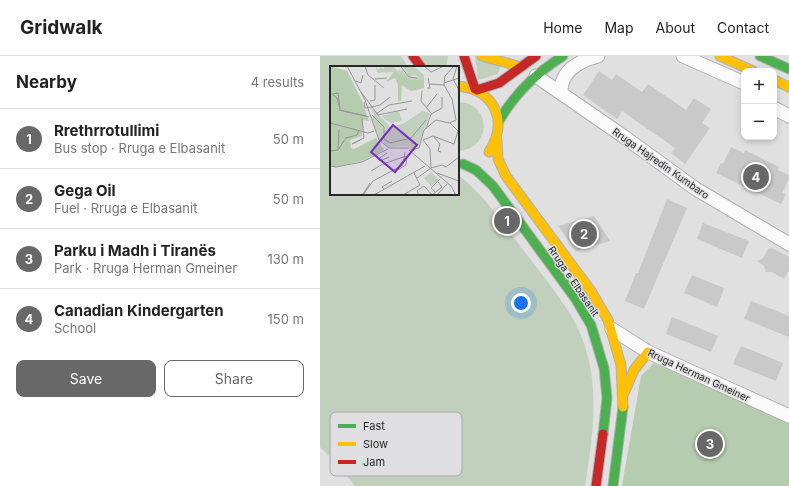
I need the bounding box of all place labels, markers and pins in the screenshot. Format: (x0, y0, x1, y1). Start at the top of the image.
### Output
pin: 4 (743, 162, 769, 192)
pin: 1 (494, 206, 520, 236)
pin: 2 (571, 219, 597, 249)
pin: 3 (697, 429, 723, 459)

